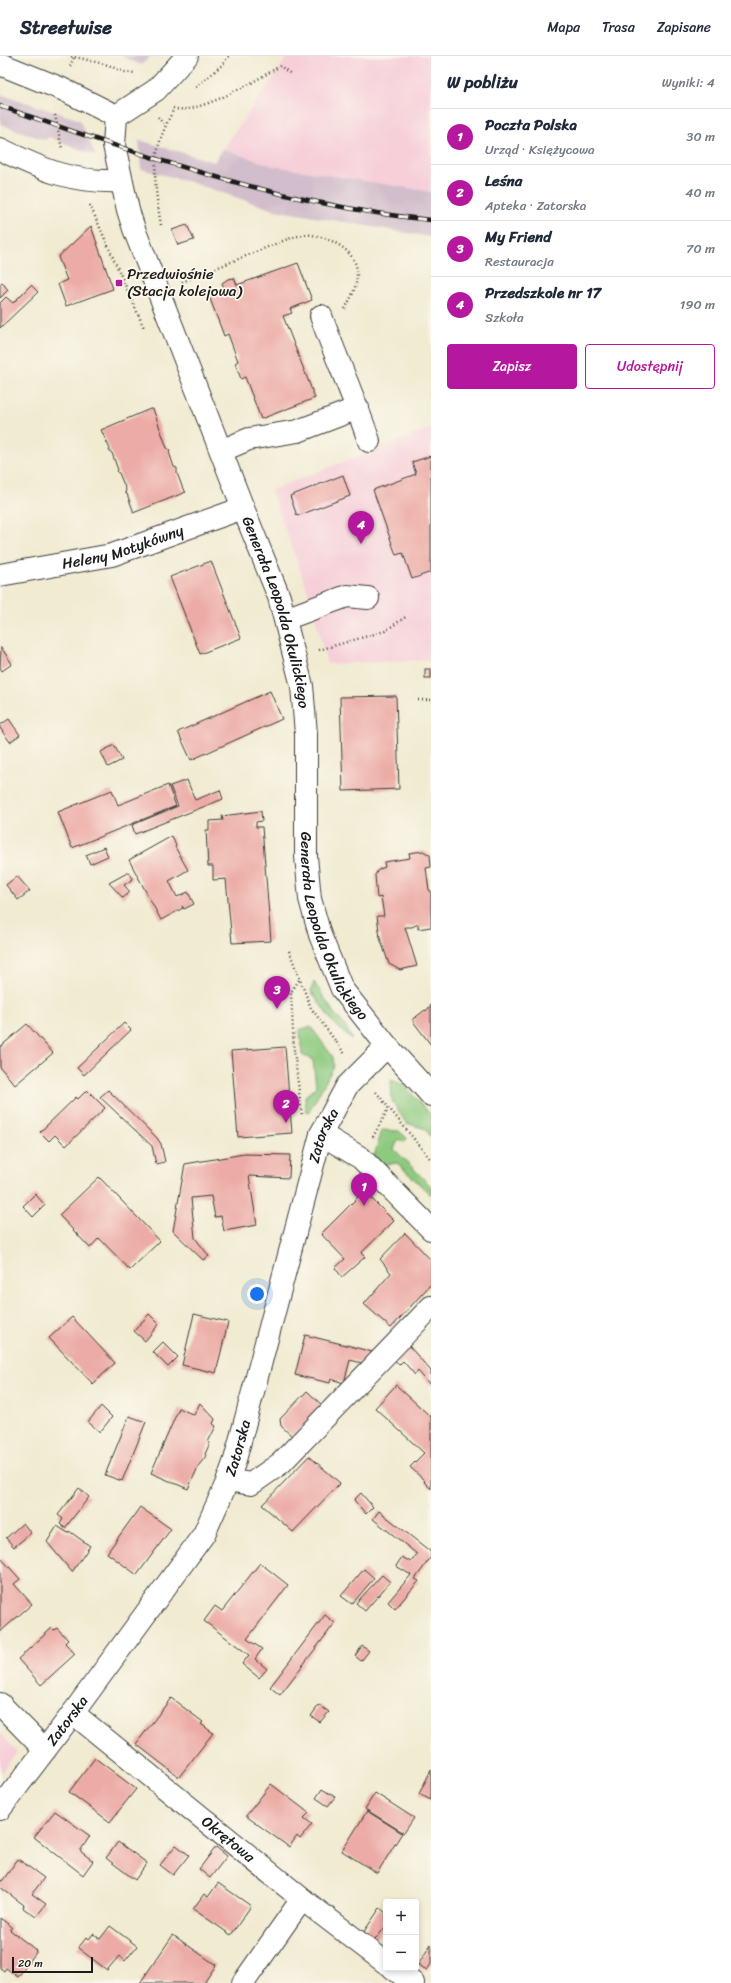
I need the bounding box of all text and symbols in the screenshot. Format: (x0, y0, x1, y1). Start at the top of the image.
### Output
text: Streetwise (20, 11, 112, 44)
text: Mapa (547, 15, 580, 40)
text: Trasa (602, 15, 635, 40)
text: Zapisane (657, 15, 711, 40)
text: W pobliżu (447, 67, 518, 97)
text: Wyniki: 4 (662, 71, 715, 94)
text: Poczta Polska (485, 112, 577, 138)
text: 1 (457, 125, 463, 148)
text: 30 m (686, 125, 715, 148)
text: Urząd · Księżycowa (485, 138, 594, 161)
text: Leśna (485, 168, 522, 194)
text: 2 (456, 181, 464, 204)
text: 40 m (685, 181, 715, 204)
text: Apteka · Zatorska (485, 194, 586, 217)
text: My Friend (485, 224, 551, 250)
text: 3 (456, 237, 464, 260)
text: 70 m (686, 237, 715, 260)
text: Restauracja (485, 250, 554, 273)
place label: Przedwiośnie (Stacja kolejowa) (127, 261, 242, 304)
marker: Przedwiośnie (Stacja kolejowa) (114, 278, 124, 288)
text: Przedszkole nr 17 (485, 280, 601, 306)
text: 4 (456, 293, 464, 316)
text: 190 m (680, 293, 715, 316)
text: Szkoła (485, 306, 524, 329)
button: Zapisz (447, 344, 577, 389)
button: Udostępnij (585, 344, 715, 389)
pin: 4 (348, 511, 374, 544)
street label: Generała Leopolda Okulickiego (235, 512, 317, 710)
street label: Heleny Motykówny (60, 517, 187, 577)
street label: Generała Leopolda Okulickiego (293, 832, 376, 1027)
pin: 3 (264, 976, 290, 1009)
pin: 2 (273, 1090, 299, 1123)
street label: Zatorska (301, 1103, 346, 1166)
pin: 1 (351, 1173, 377, 1206)
your location (247, 1284, 267, 1304)
street label: Zatorska (217, 1416, 258, 1480)
street label: Zatorska (39, 1689, 95, 1751)
street label: Okrętowa (196, 1809, 261, 1869)
map controls (383, 1899, 419, 1971)
button: + (383, 1899, 419, 1935)
button: − (383, 1935, 419, 1971)
text: 20 m (18, 1954, 43, 1973)
scale bar (12, 1955, 93, 1974)

